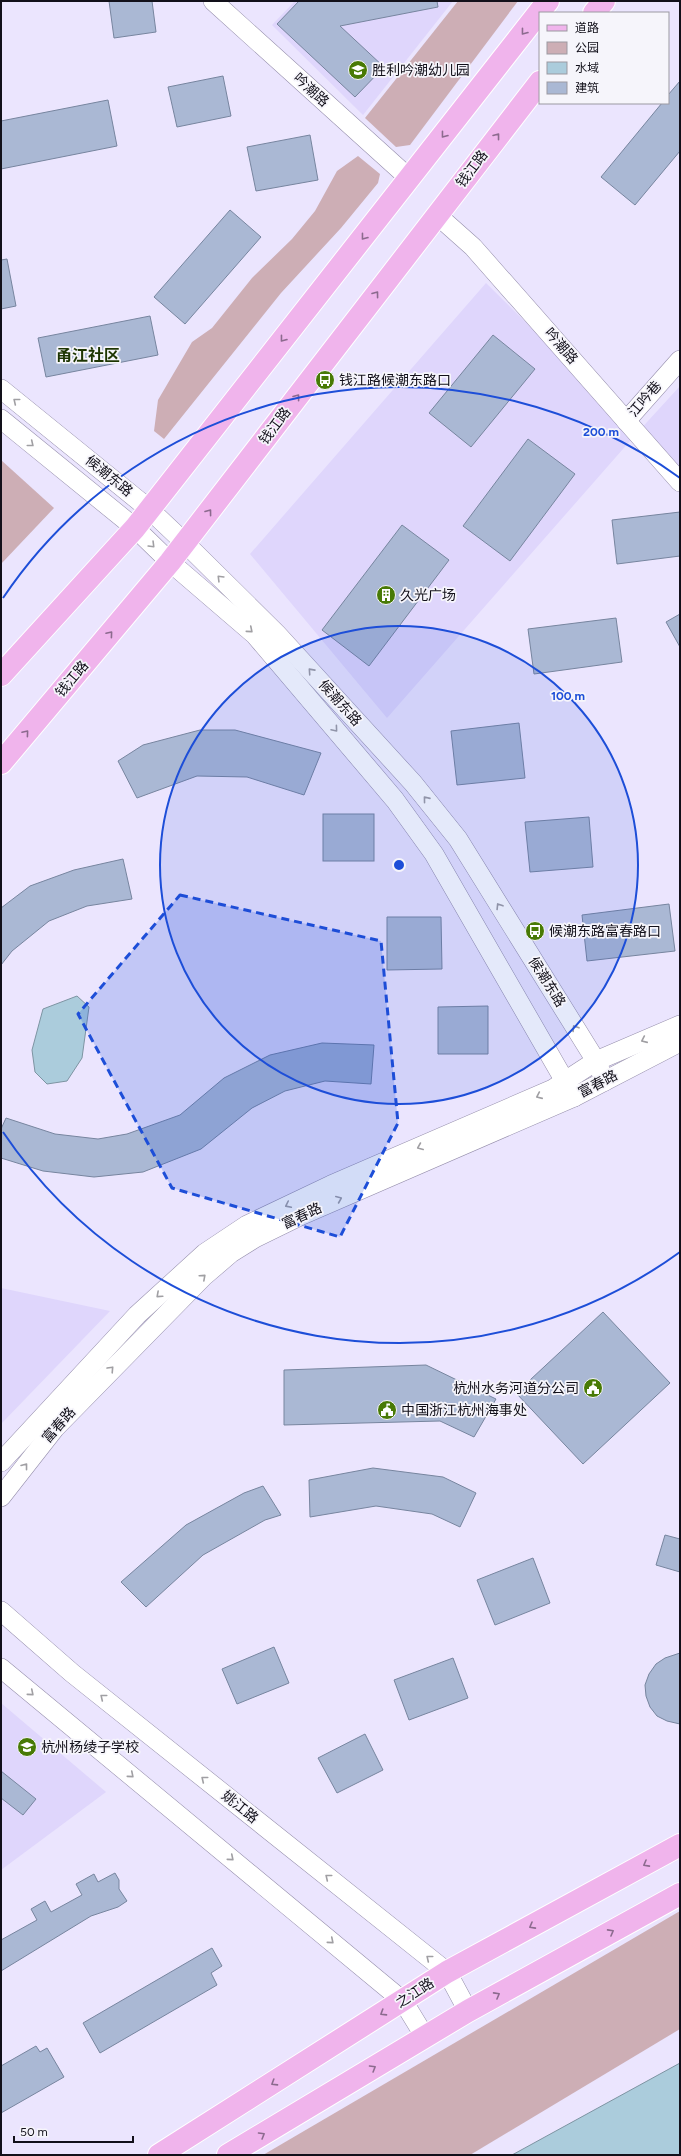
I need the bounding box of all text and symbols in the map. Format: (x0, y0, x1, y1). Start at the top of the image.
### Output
legend (539, 12, 669, 104)
text: 道路 (575, 21, 599, 35)
one-way arrow (522, 27, 529, 34)
text: 公园 (575, 41, 599, 55)
school or university icon: 胜利吟潮幼儿园 (347, 59, 369, 81)
text: 水域 (575, 61, 599, 75)
place label: 胜利吟潮幼儿园 (372, 62, 470, 79)
street label: 吟潮路 (290, 70, 332, 110)
text: 建筑 (575, 81, 599, 95)
one-way arrow (442, 130, 449, 137)
one-way arrow (493, 133, 500, 140)
street label: 钱江路 (453, 147, 491, 191)
one-way arrow (362, 232, 369, 239)
one-way arrow (371, 292, 378, 299)
street label: 吟潮路 (541, 325, 581, 367)
one-way arrow (281, 334, 288, 341)
district label: 甬江社区 (56, 346, 120, 365)
bus stop icon: 钱江路候潮东路口 (314, 369, 336, 391)
place label: 钱江路候潮东路口 (339, 372, 451, 389)
street label: 江吟巷 (625, 378, 665, 420)
one-way arrow (292, 395, 299, 402)
one-way arrow (13, 399, 20, 406)
street label: 钱江路 (256, 404, 294, 448)
text: 200 m (583, 425, 619, 439)
one-way arrow (27, 439, 34, 446)
street label: 候潮东路 (82, 452, 136, 500)
one-way arrow (204, 509, 211, 516)
one-way arrow (147, 540, 155, 548)
one-way arrow (217, 575, 225, 582)
building icon: 久光广场 (375, 584, 397, 606)
place label: 久光广场 (400, 587, 456, 604)
one-way arrow (246, 626, 253, 633)
one-way arrow (105, 631, 112, 639)
street label: 钱江路 (52, 657, 92, 701)
one-way arrow (308, 668, 315, 676)
street label: 候潮东路 (315, 677, 365, 729)
text: 100 m (551, 689, 585, 703)
one-way arrow (330, 724, 337, 732)
one-way arrow (22, 731, 29, 738)
one-way arrow (423, 796, 430, 804)
centre of rings (392, 858, 406, 872)
one-way arrow (497, 903, 504, 910)
bus stop icon: 候潮东路富春路口 (524, 920, 546, 942)
place label: 候潮东路富春路口 (549, 923, 661, 940)
street label: 候潮东路 (525, 954, 569, 1010)
one-way arrow (573, 1025, 580, 1032)
one-way arrow (641, 1035, 649, 1043)
street label: 富春路 (575, 1067, 621, 1101)
one-way arrow (535, 1091, 543, 1099)
one-way arrow (416, 1143, 423, 1151)
one-way arrow (335, 1196, 343, 1204)
street label: 富春路 (279, 1199, 325, 1233)
one-way arrow (284, 1201, 292, 1208)
one-way arrow (198, 1274, 206, 1282)
one-way arrow (156, 1290, 164, 1298)
one-way arrow (106, 1366, 114, 1374)
public building icon: 杭州水务河道分公司 (582, 1377, 604, 1399)
place label: 杭州水务河道分公司 (453, 1380, 579, 1397)
public building icon: 中国浙江杭州海事处 (376, 1399, 398, 1421)
place label: 中国浙江杭州海事处 (401, 1402, 527, 1419)
street label: 富春路 (39, 1404, 79, 1446)
one-way arrow (20, 1464, 27, 1471)
one-way arrow (26, 1688, 34, 1695)
one-way arrow (100, 1695, 107, 1702)
school or university icon: 杭州杨绫子学校 (16, 1736, 38, 1758)
place label: 杭州杨绫子学校 (41, 1739, 139, 1756)
one-way arrow (127, 1771, 134, 1778)
one-way arrow (202, 1776, 209, 1783)
street label: 姚江路 (218, 1787, 262, 1827)
one-way arrow (227, 1854, 234, 1861)
one-way arrow (643, 1859, 650, 1866)
one-way arrow (325, 1875, 332, 1882)
one-way arrow (529, 1921, 536, 1929)
one-way arrow (607, 1930, 614, 1937)
one-way arrow (327, 1937, 334, 1944)
one-way arrow (427, 1956, 434, 1963)
street label: 之江路 (393, 1974, 437, 2012)
one-way arrow (493, 1993, 500, 2000)
one-way arrow (380, 2008, 387, 2016)
one-way arrow (369, 2066, 376, 2073)
one-way arrow (271, 2078, 278, 2085)
scale bar (14, 2118, 133, 2144)
text: 50 m (20, 2125, 48, 2139)
one-way arrow (258, 2132, 265, 2140)

